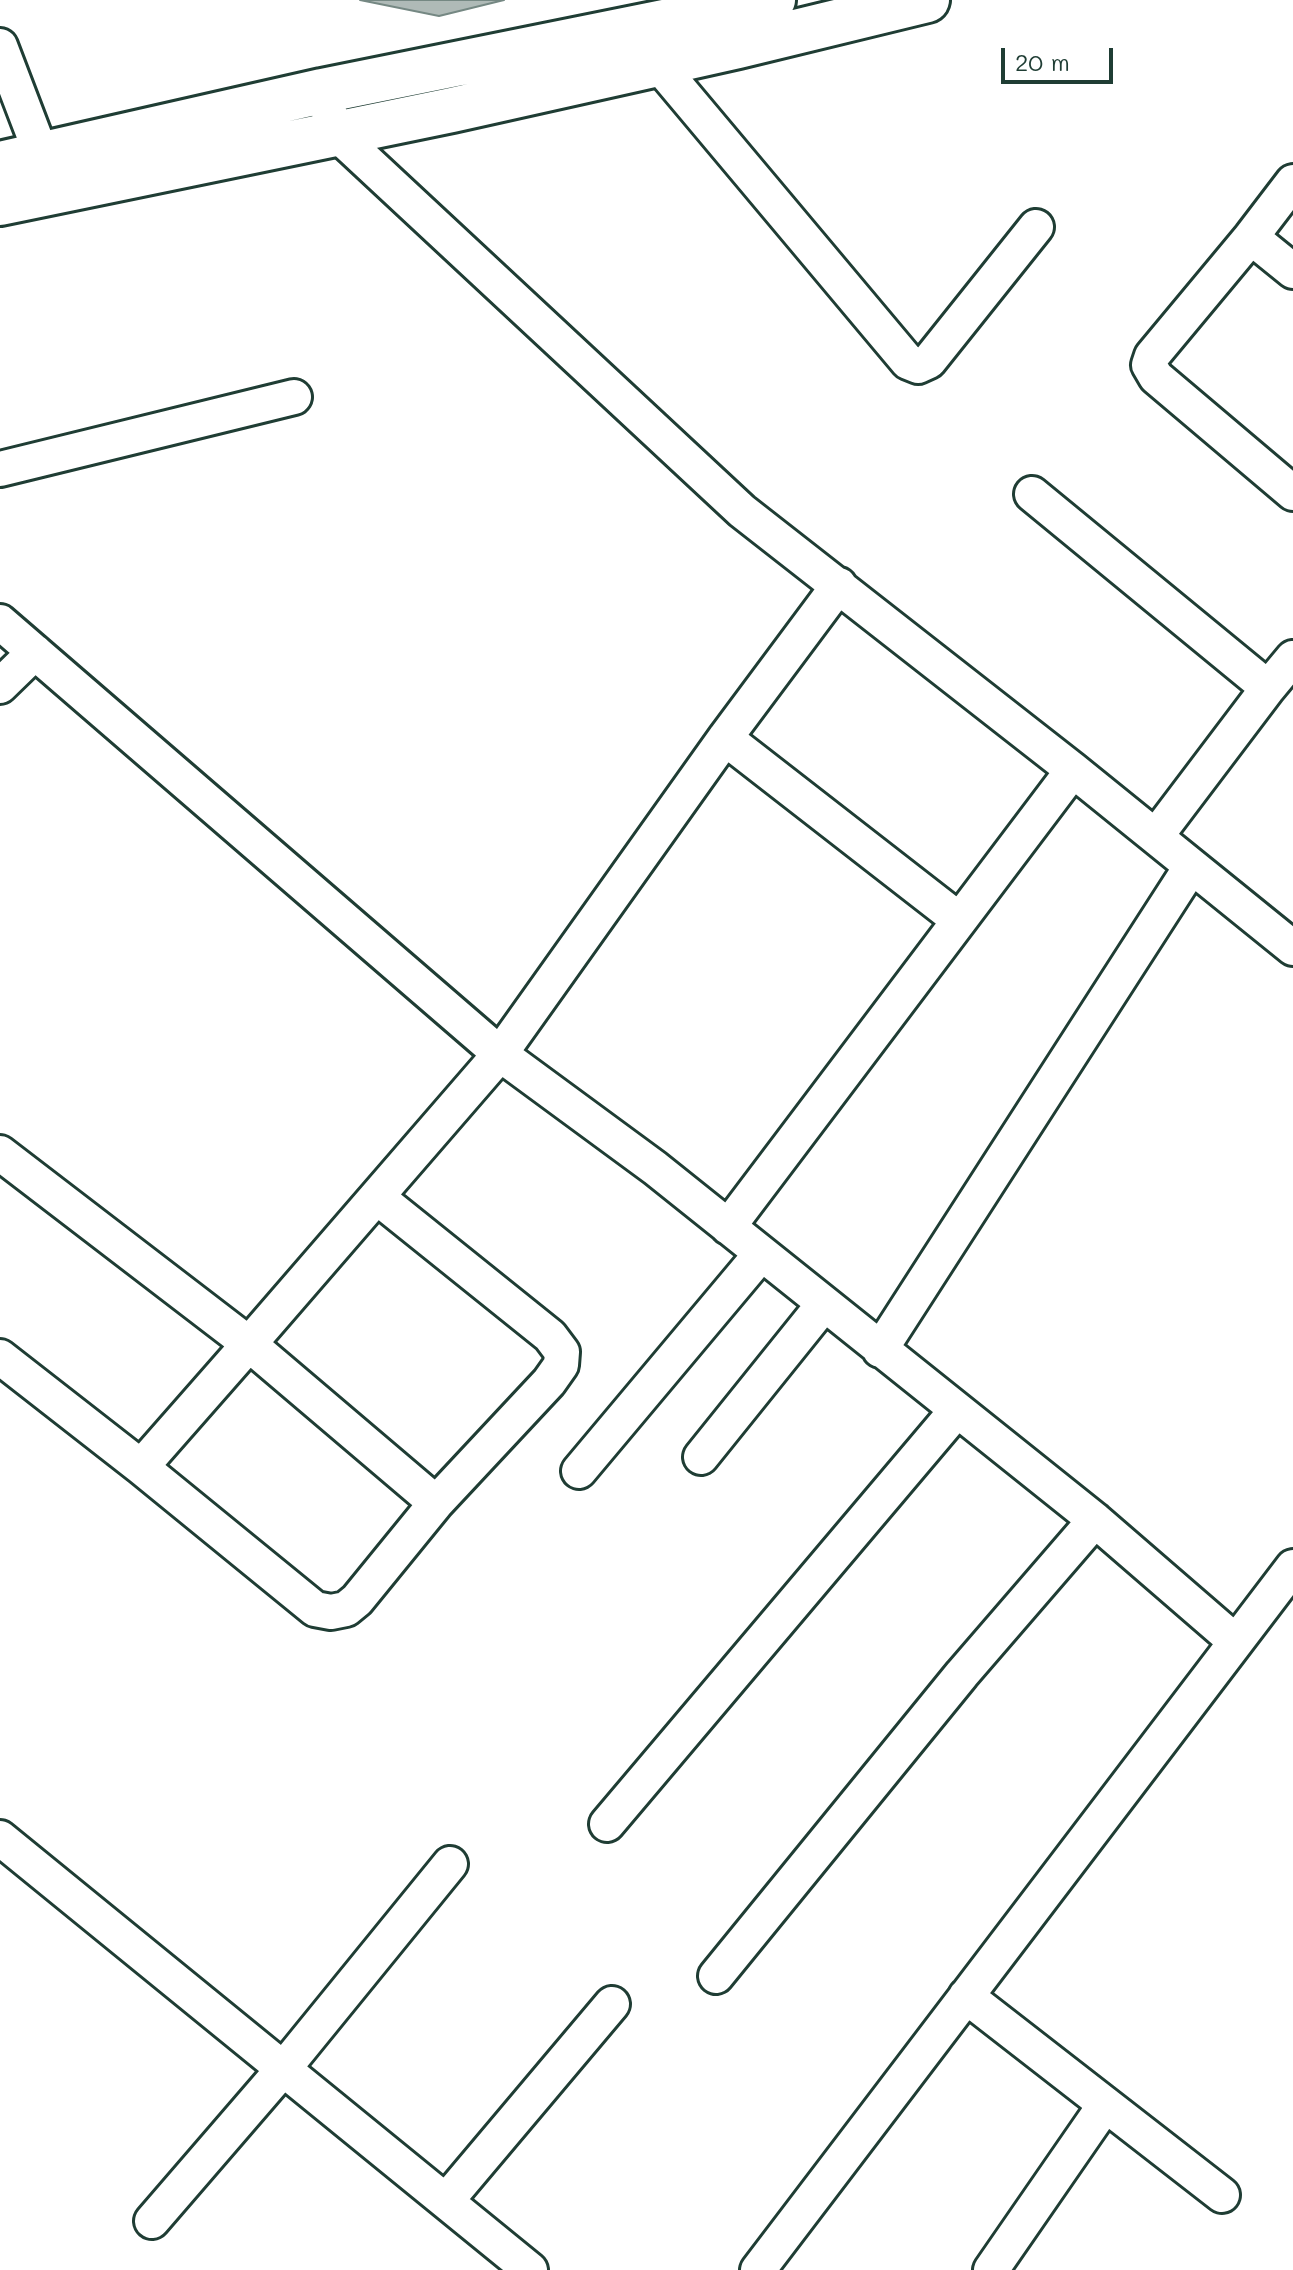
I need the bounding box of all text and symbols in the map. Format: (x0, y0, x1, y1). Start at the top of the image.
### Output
scale bar (1005, 32, 1117, 82)
text: 20 m (1015, 46, 1070, 77)

